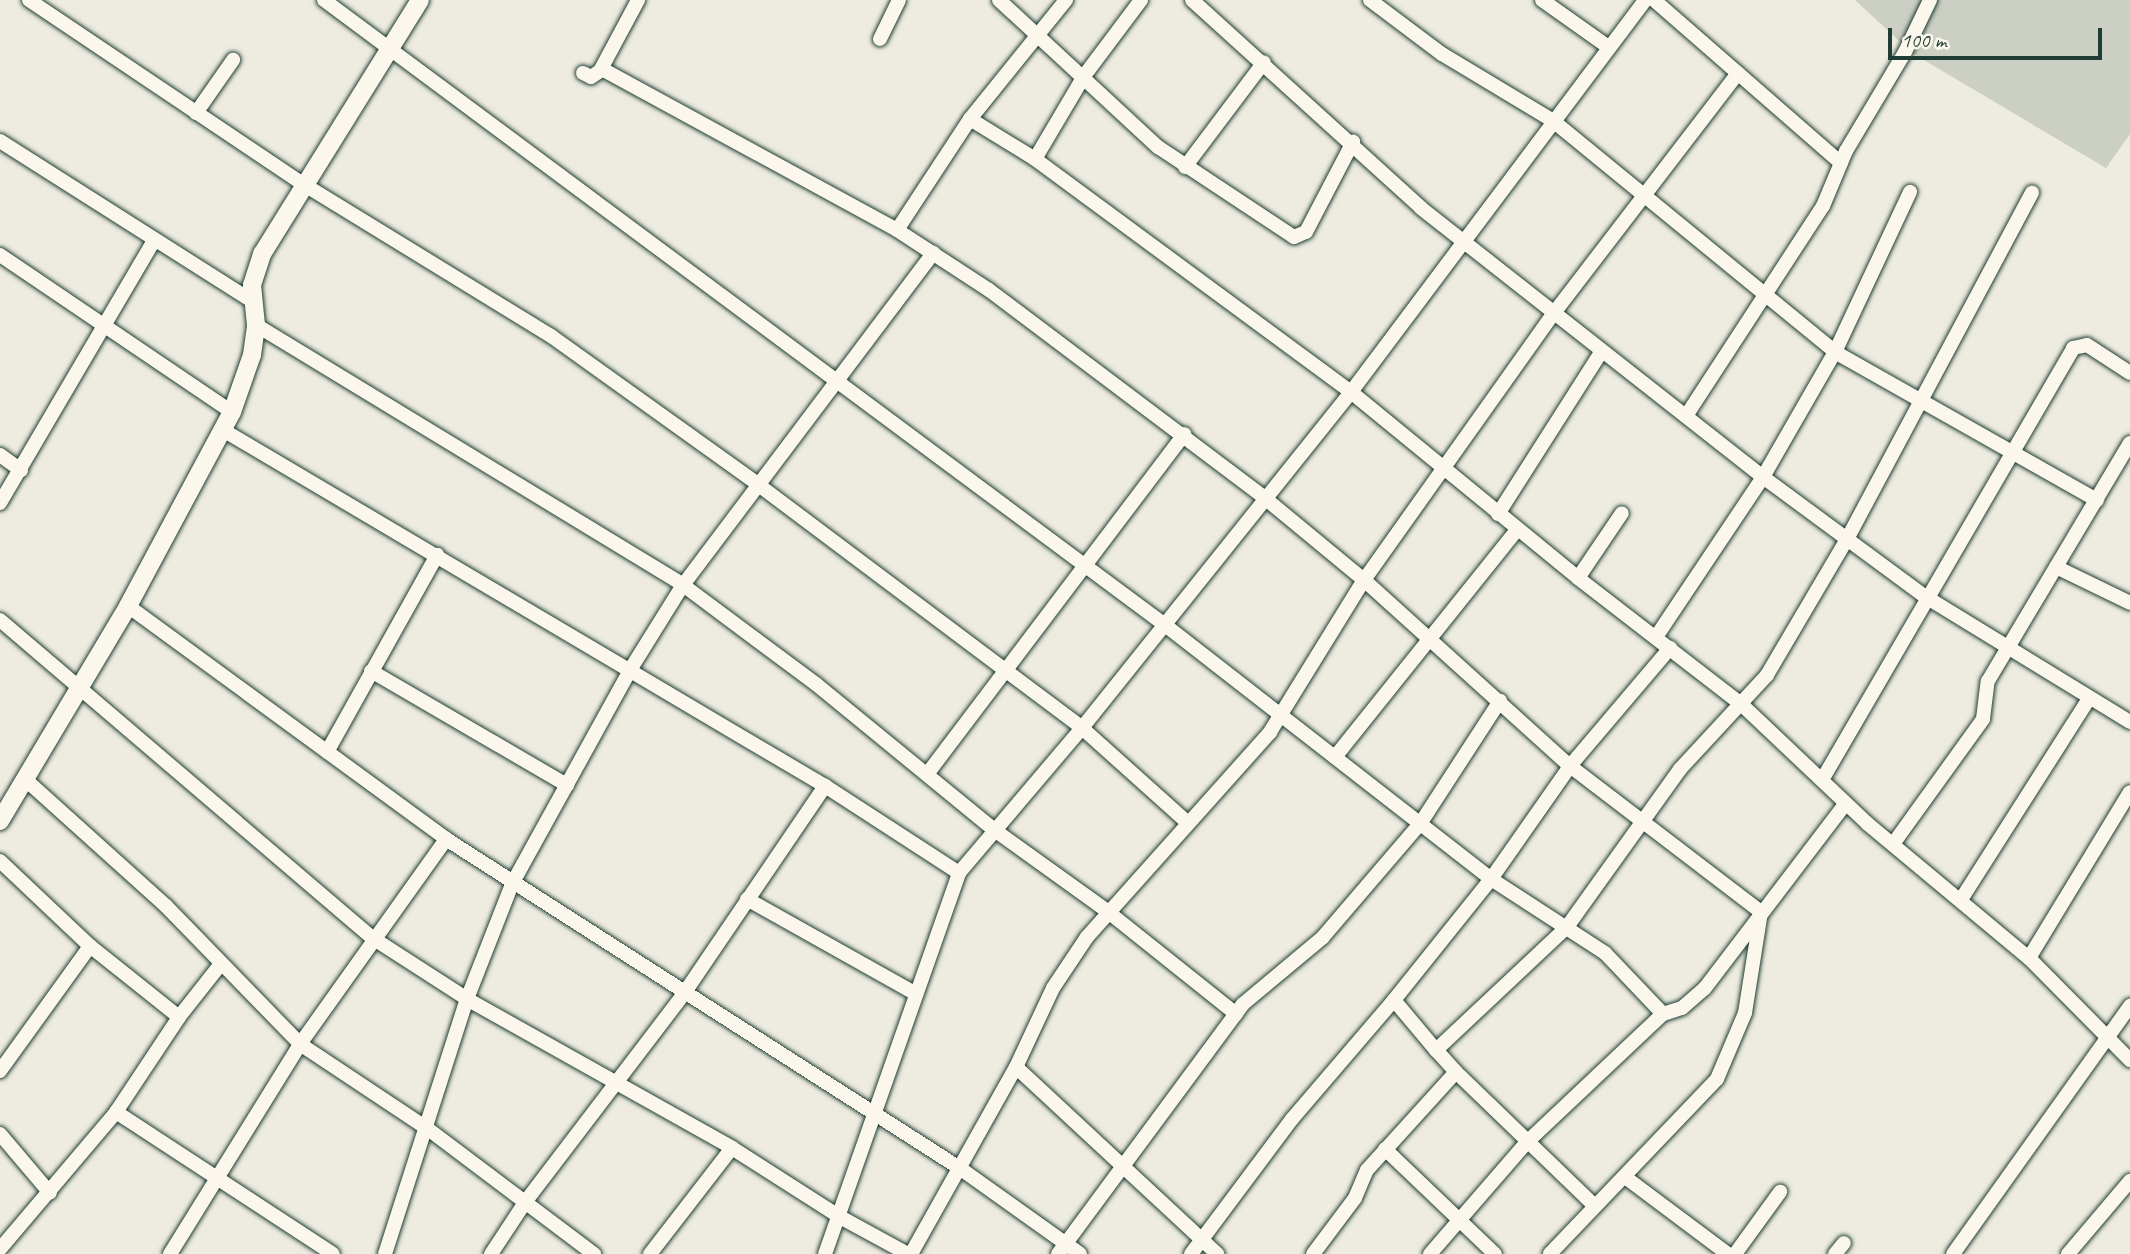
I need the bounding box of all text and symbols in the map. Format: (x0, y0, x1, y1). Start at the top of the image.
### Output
scale bar (1892, 14, 2106, 58)
text: 100 m (1901, 27, 1946, 53)

